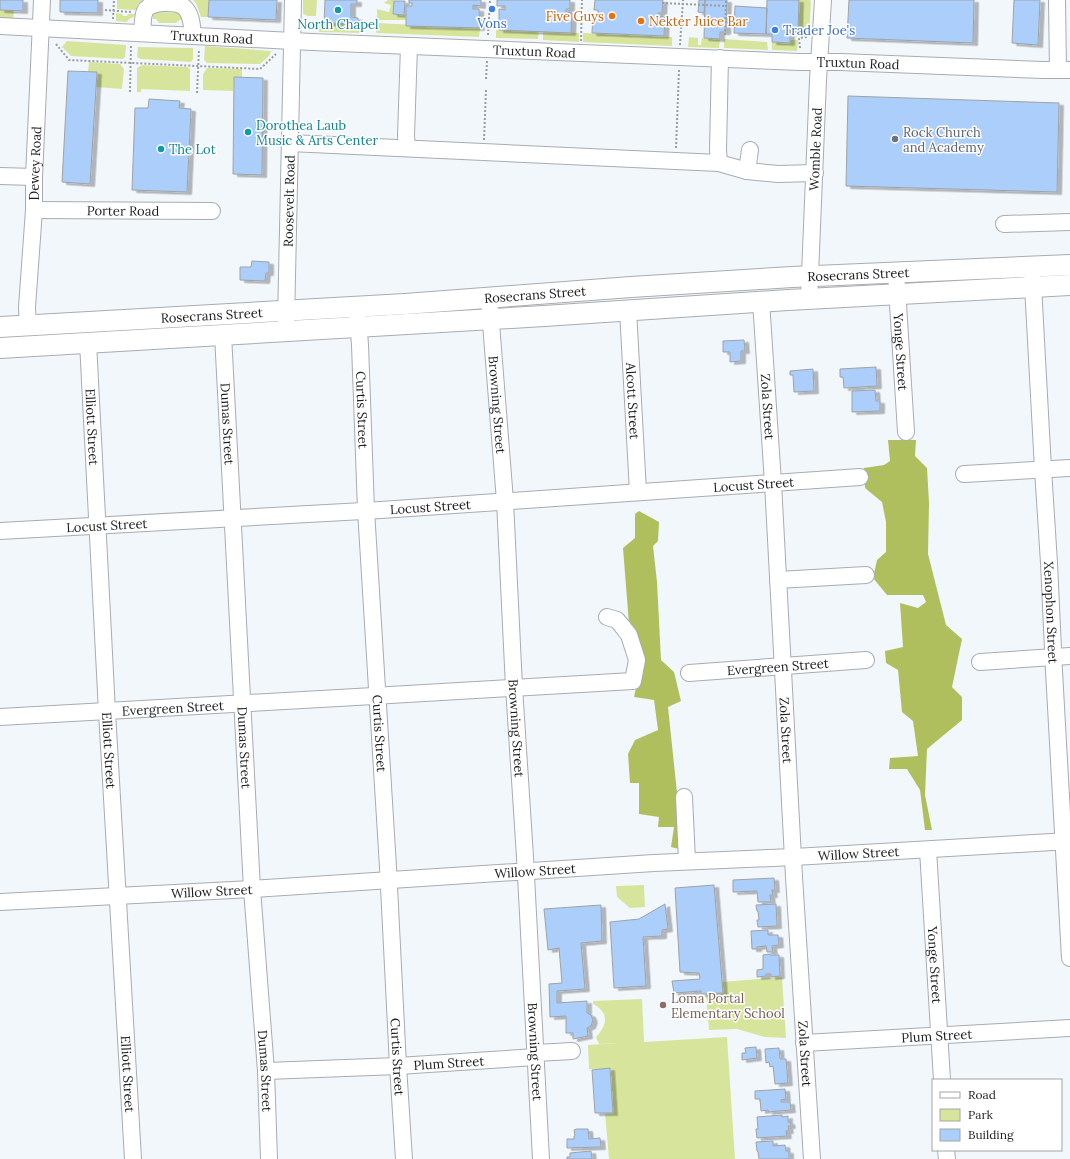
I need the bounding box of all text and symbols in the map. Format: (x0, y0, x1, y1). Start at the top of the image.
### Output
marker: Vons (487, 4, 497, 14)
marker: North Chapel (333, 5, 343, 15)
place label: Five Guys (546, 8, 604, 25)
marker: Five Guys (607, 11, 617, 21)
place label: Nekter Juice Bar (649, 13, 748, 30)
place label: Vons (476, 15, 507, 32)
place label: North Chapel (297, 16, 379, 33)
marker: Nekter Juice Bar (636, 16, 646, 26)
place label: Trader Joe's (783, 22, 855, 39)
marker: Trader Joe's (770, 25, 780, 35)
street label: Truxtun Road (170, 26, 254, 47)
street label: Truxtun Road (493, 41, 576, 61)
street label: Truxtun Road (817, 53, 900, 73)
street label: Womble Road (805, 107, 825, 191)
place label: Dorothea Laub Music & Arts Center (256, 117, 378, 149)
place label: Rock Church and Academy (903, 124, 984, 156)
street label: Dewey Road (26, 126, 45, 200)
marker: Dorothea Laub Music & Arts Center (243, 127, 253, 137)
marker: Rock Church and Academy (890, 134, 900, 144)
place label: The Lot (169, 141, 216, 158)
marker: The Lot (156, 144, 166, 154)
street label: Roosevelt Road (279, 155, 298, 247)
street label: Porter Road (87, 202, 159, 219)
street label: Rosecrans Street (807, 263, 910, 285)
street label: Rosecrans Street (483, 282, 587, 307)
street label: Rosecrans Street (160, 304, 263, 326)
street label: Yonge Street (890, 312, 912, 391)
street label: Browning Street (485, 355, 510, 454)
street label: Alcott Street (622, 361, 644, 440)
street label: Curtis Street (352, 371, 372, 449)
street label: Zola Street (757, 373, 779, 440)
street label: Dumas Street (217, 382, 238, 465)
street label: Elliott Street (82, 388, 103, 466)
street label: Locust Street (712, 473, 795, 496)
street label: Locust Street (389, 495, 471, 518)
street label: Locust Street (66, 514, 148, 536)
street label: Xenophon Street (1040, 561, 1062, 664)
street label: Evergreen Street (726, 654, 829, 679)
street label: Browning Street (505, 679, 528, 778)
street label: Curtis Street (369, 694, 391, 773)
street label: Evergreen Street (121, 696, 224, 719)
street label: Zola Street (776, 697, 796, 764)
street label: Dumas Street (234, 706, 255, 789)
street label: Elliott Street (99, 712, 120, 789)
street label: Willow Street (817, 842, 900, 864)
street label: Willow Street (494, 860, 576, 882)
street label: Willow Street (170, 880, 253, 902)
street label: Yonge Street (924, 925, 946, 1004)
place label: Loma Portal Elementary School (671, 990, 785, 1022)
marker: Loma Portal Elementary School (658, 1000, 668, 1010)
street label: Browning Street (524, 1002, 546, 1101)
street label: Curtis Street (387, 1018, 408, 1096)
street label: Zola Street (795, 1020, 816, 1087)
street label: Plum Street (901, 1025, 973, 1046)
street label: Dumas Street (254, 1029, 276, 1112)
street label: Elliott Street (117, 1035, 139, 1113)
street label: Plum Street (413, 1052, 485, 1073)
legend (932, 1079, 1062, 1151)
text: Road (968, 1087, 996, 1102)
text: Park (968, 1107, 994, 1122)
text: Building (968, 1127, 1014, 1142)

